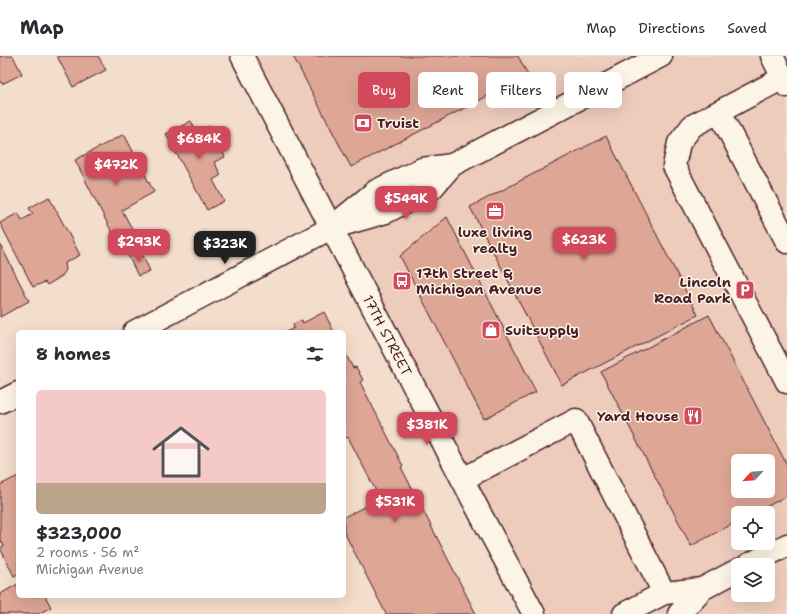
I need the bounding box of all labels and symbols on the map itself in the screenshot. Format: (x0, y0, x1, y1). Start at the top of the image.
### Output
bank icon: Truist (352, 112, 374, 134)
place label: Truist (377, 114, 419, 132)
pin: $684K (171, 126, 227, 160)
pin: $472K (88, 152, 144, 186)
pin: $549K (378, 186, 434, 220)
office icon: luxe living realty (484, 200, 506, 222)
place label: luxe living realty (458, 223, 532, 257)
pin: $623K (556, 227, 612, 261)
pin: $293K (111, 229, 167, 263)
pin: $323K (197, 231, 253, 265)
place label: 17th Street & Michigan Avenue (416, 264, 542, 298)
bus stop icon: 17th Street & Michigan Avenue (391, 270, 413, 292)
place label: Lincoln Road Park (654, 273, 731, 307)
parking icon: Lincoln Road Park (734, 279, 756, 301)
street label: 17TH STREET (359, 292, 416, 379)
shop icon: Suitsupply (480, 319, 502, 341)
place label: Suitsupply (505, 321, 579, 339)
restaurant icon: Yard House (682, 405, 704, 427)
place label: Yard House (597, 407, 679, 425)
pin: $381K (399, 412, 455, 446)
north arrow (731, 454, 775, 498)
pin: $531K (367, 489, 423, 523)

